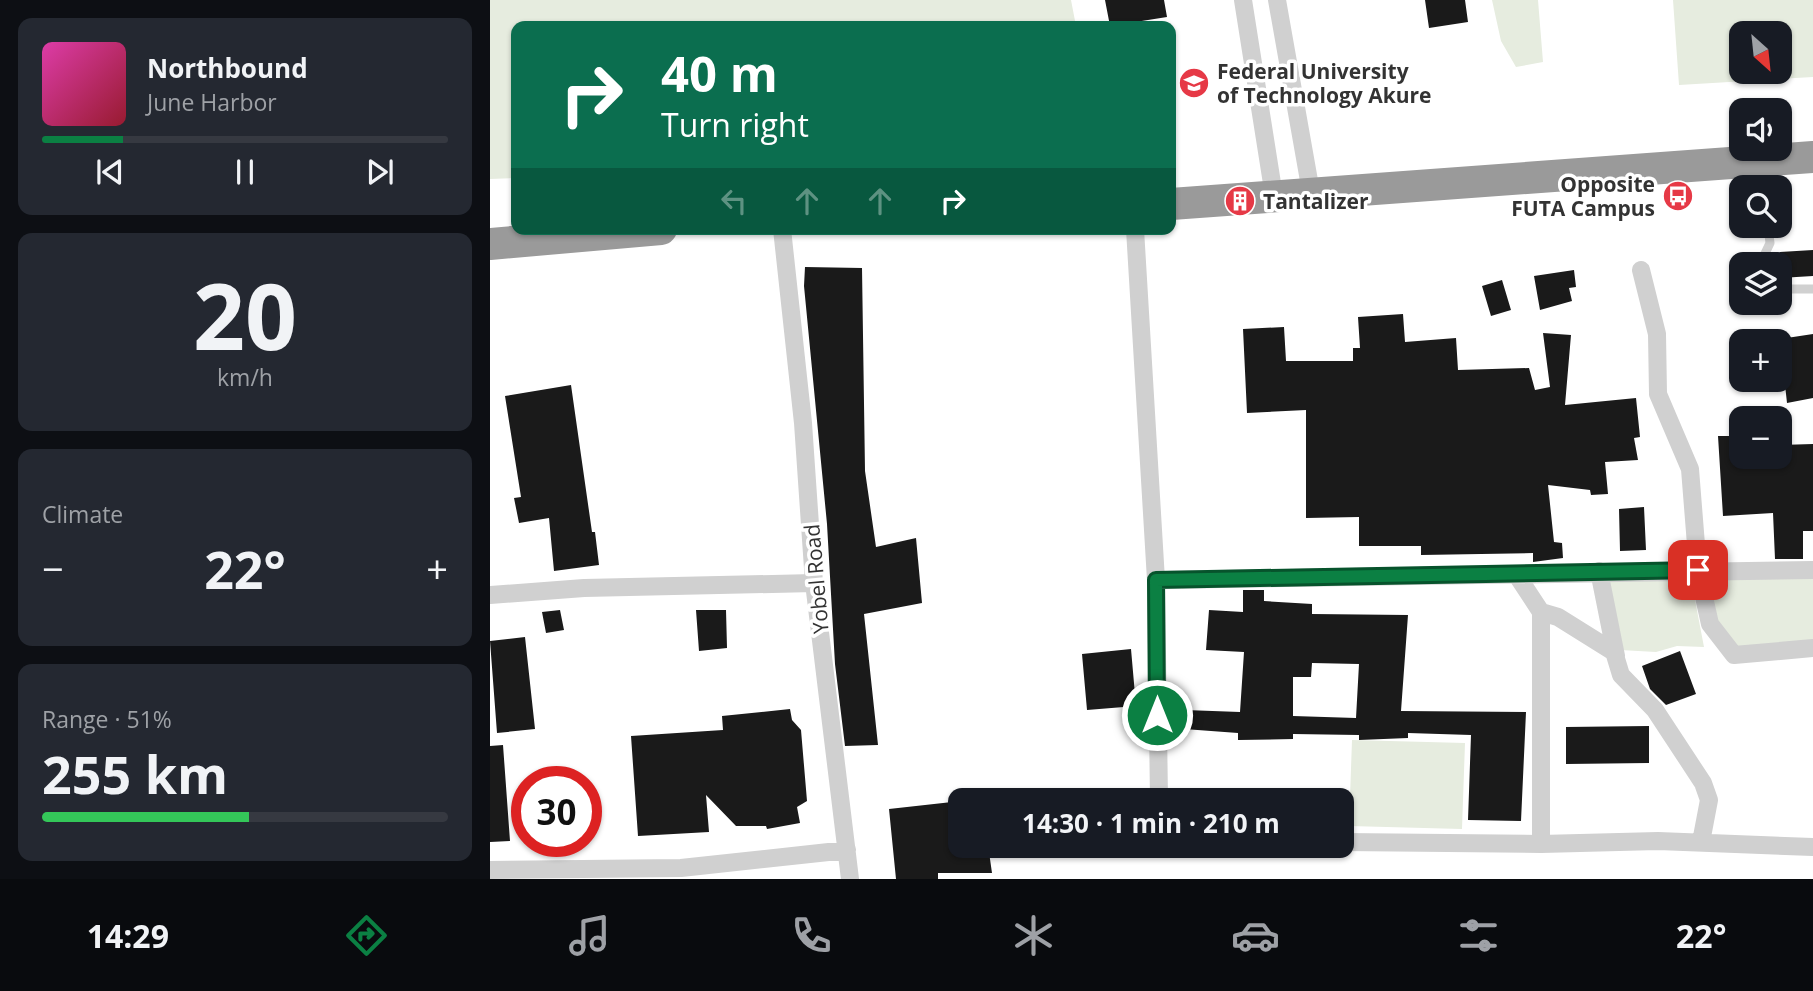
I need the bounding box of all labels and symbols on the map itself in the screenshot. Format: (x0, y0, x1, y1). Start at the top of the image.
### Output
north arrow (1729, 21, 1792, 84)
place label: Federal University of Technology Akure (1217, 57, 1432, 109)
school or university icon: Federal University of Technology Akure (1177, 66, 1211, 100)
place label: Opposite FUTA Campus (1511, 170, 1655, 222)
bus stop icon: Opposite FUTA Campus (1661, 179, 1695, 213)
building icon: Tantalizer (1223, 184, 1257, 218)
place label: Tantalizer (1263, 187, 1369, 215)
street label: Yobel Road (797, 523, 835, 635)
pin (1668, 540, 1728, 600)
position arrow (1120, 678, 1194, 752)
speed limit sign: 30 (511, 766, 602, 857)

